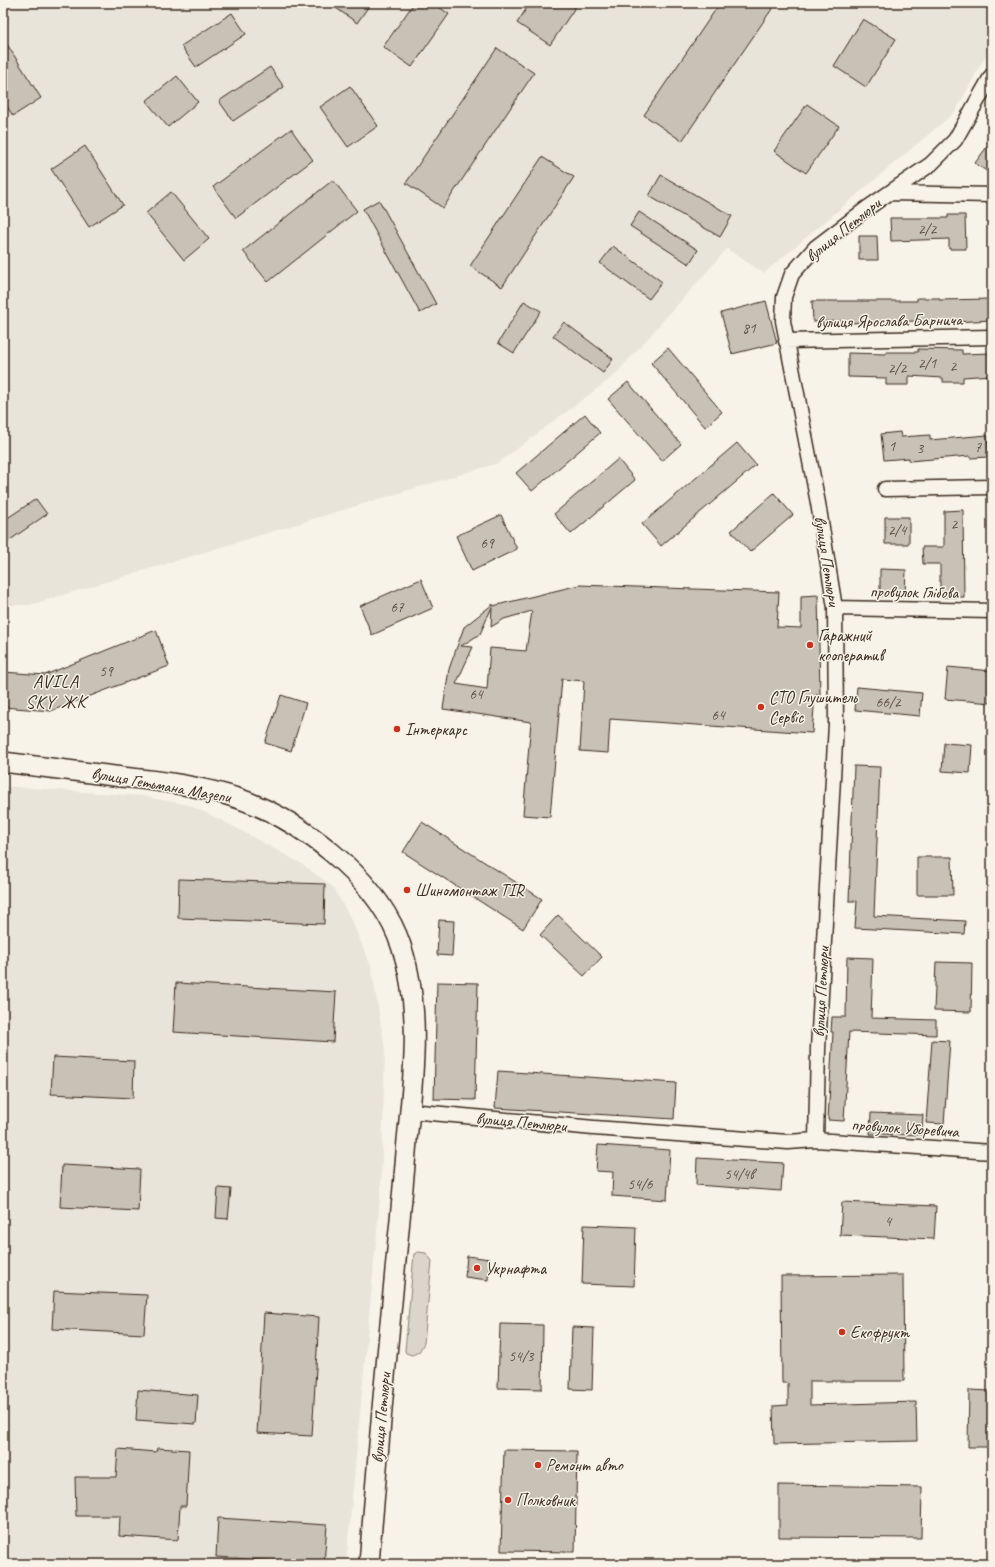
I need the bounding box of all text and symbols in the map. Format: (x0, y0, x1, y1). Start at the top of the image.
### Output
street label: вулиця Петлюри (801, 192, 886, 267)
house number: 2/2 (918, 220, 937, 239)
street label: вулиця Ярослава Барнича (816, 309, 964, 333)
house number: 81 (742, 319, 757, 338)
house number: 2/1 (918, 354, 937, 373)
house number: 2 (950, 357, 958, 376)
house number: 2/2 (888, 359, 907, 378)
house number: 1 (889, 437, 897, 456)
house number: 7 (975, 438, 983, 457)
house number: 3 (917, 439, 925, 458)
street label: вулиця Петлюри (810, 515, 845, 609)
house number: 2 (951, 515, 959, 534)
house number: 2/4 (888, 521, 907, 540)
house number: 69 (480, 534, 495, 553)
street label: провулок Глібова (870, 581, 960, 603)
house number: 67 (390, 598, 405, 617)
place label: Гаражний кооператив (818, 625, 886, 666)
marker: Гаражний кооператив (805, 640, 815, 650)
house number: 59 (99, 662, 114, 681)
district label: AVILA SKY ЖК (26, 670, 90, 713)
house number: 64 (469, 685, 484, 704)
place label: СТО Глушитель Сервіс (769, 687, 858, 728)
house number: 66/2 (875, 693, 902, 712)
marker: СТО Глушитель Сервіс (756, 702, 766, 712)
house number: 64 (711, 706, 726, 725)
place label: Інтеркарс (405, 719, 468, 740)
marker: Інтеркарс (392, 724, 402, 734)
street label: вулиця Гетьмана Мазепи (90, 762, 234, 809)
place label: Шиномонтаж TIR (415, 880, 525, 901)
marker: Шиномонтаж TIR (402, 885, 412, 895)
street label: вулиця Петлюри (808, 944, 834, 1038)
street label: вулиця Петлюри (475, 1108, 569, 1137)
street label: провулок Уборевича (851, 1114, 961, 1142)
house number: 54/4в (724, 1165, 757, 1184)
house number: 54/6 (627, 1175, 654, 1194)
house number: 4 (885, 1212, 893, 1231)
place label: Укрнафта (485, 1258, 547, 1279)
marker: Укрнафта (472, 1263, 482, 1273)
place label: Екофрукт (850, 1322, 911, 1343)
marker: Екофрукт (837, 1327, 847, 1337)
house number: 54/3 (508, 1347, 535, 1366)
street label: вулиця Петлюри (367, 1370, 396, 1464)
place label: Ремонт авто (546, 1455, 624, 1476)
marker: Ремонт авто (533, 1460, 543, 1470)
place label: Полковник (516, 1490, 576, 1511)
marker: Полковник (503, 1495, 513, 1505)

